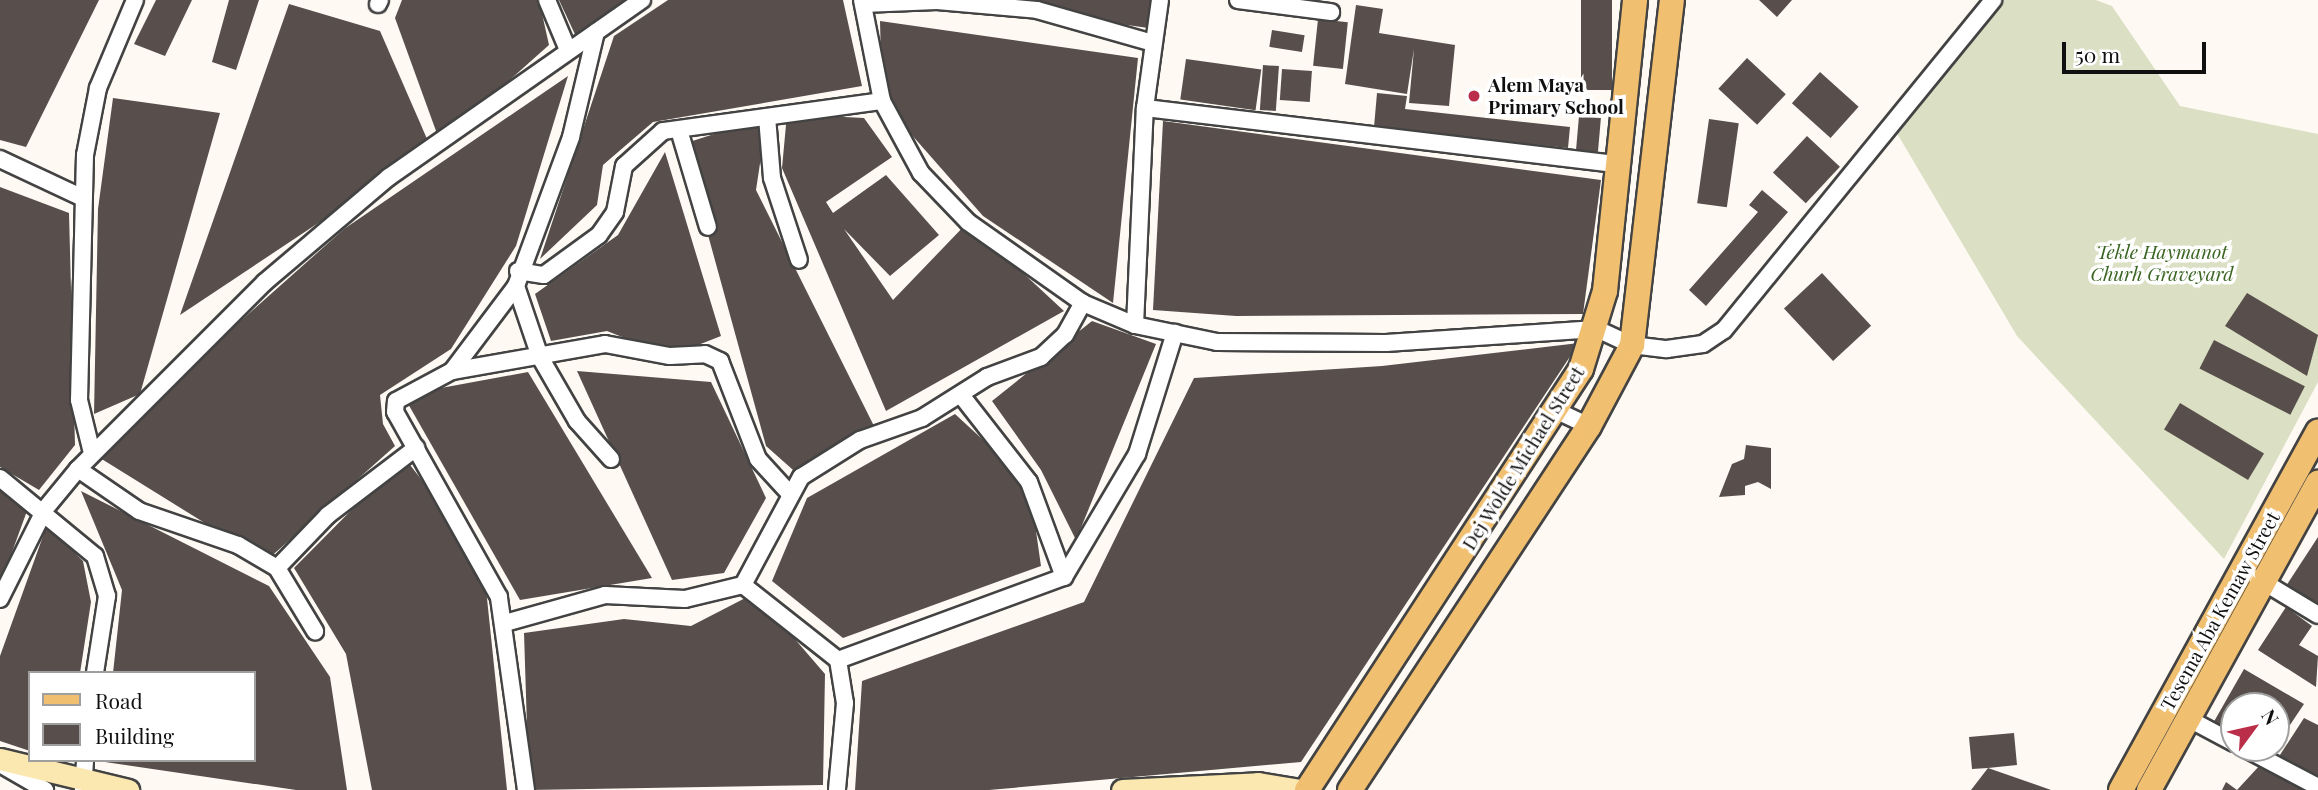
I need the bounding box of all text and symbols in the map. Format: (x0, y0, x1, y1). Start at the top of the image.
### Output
scale bar (2066, 28, 2210, 72)
text: 50 m (2075, 40, 2120, 68)
place label: Alem Maya Primary School (1488, 74, 1624, 118)
marker: Alem Maya Primary School (1466, 88, 1482, 104)
park label: Tekle Haymanot Churh Graveyard (2090, 241, 2234, 285)
street label: Dej Wolde Michael Street (1457, 362, 1589, 554)
street label: Tesema Aba Kemaw Street (2155, 507, 2285, 715)
legend (28, 671, 256, 762)
text: Road (95, 686, 143, 714)
north arrow (2220, 692, 2290, 762)
text: N (2256, 704, 2286, 729)
text: Building (95, 721, 174, 749)

